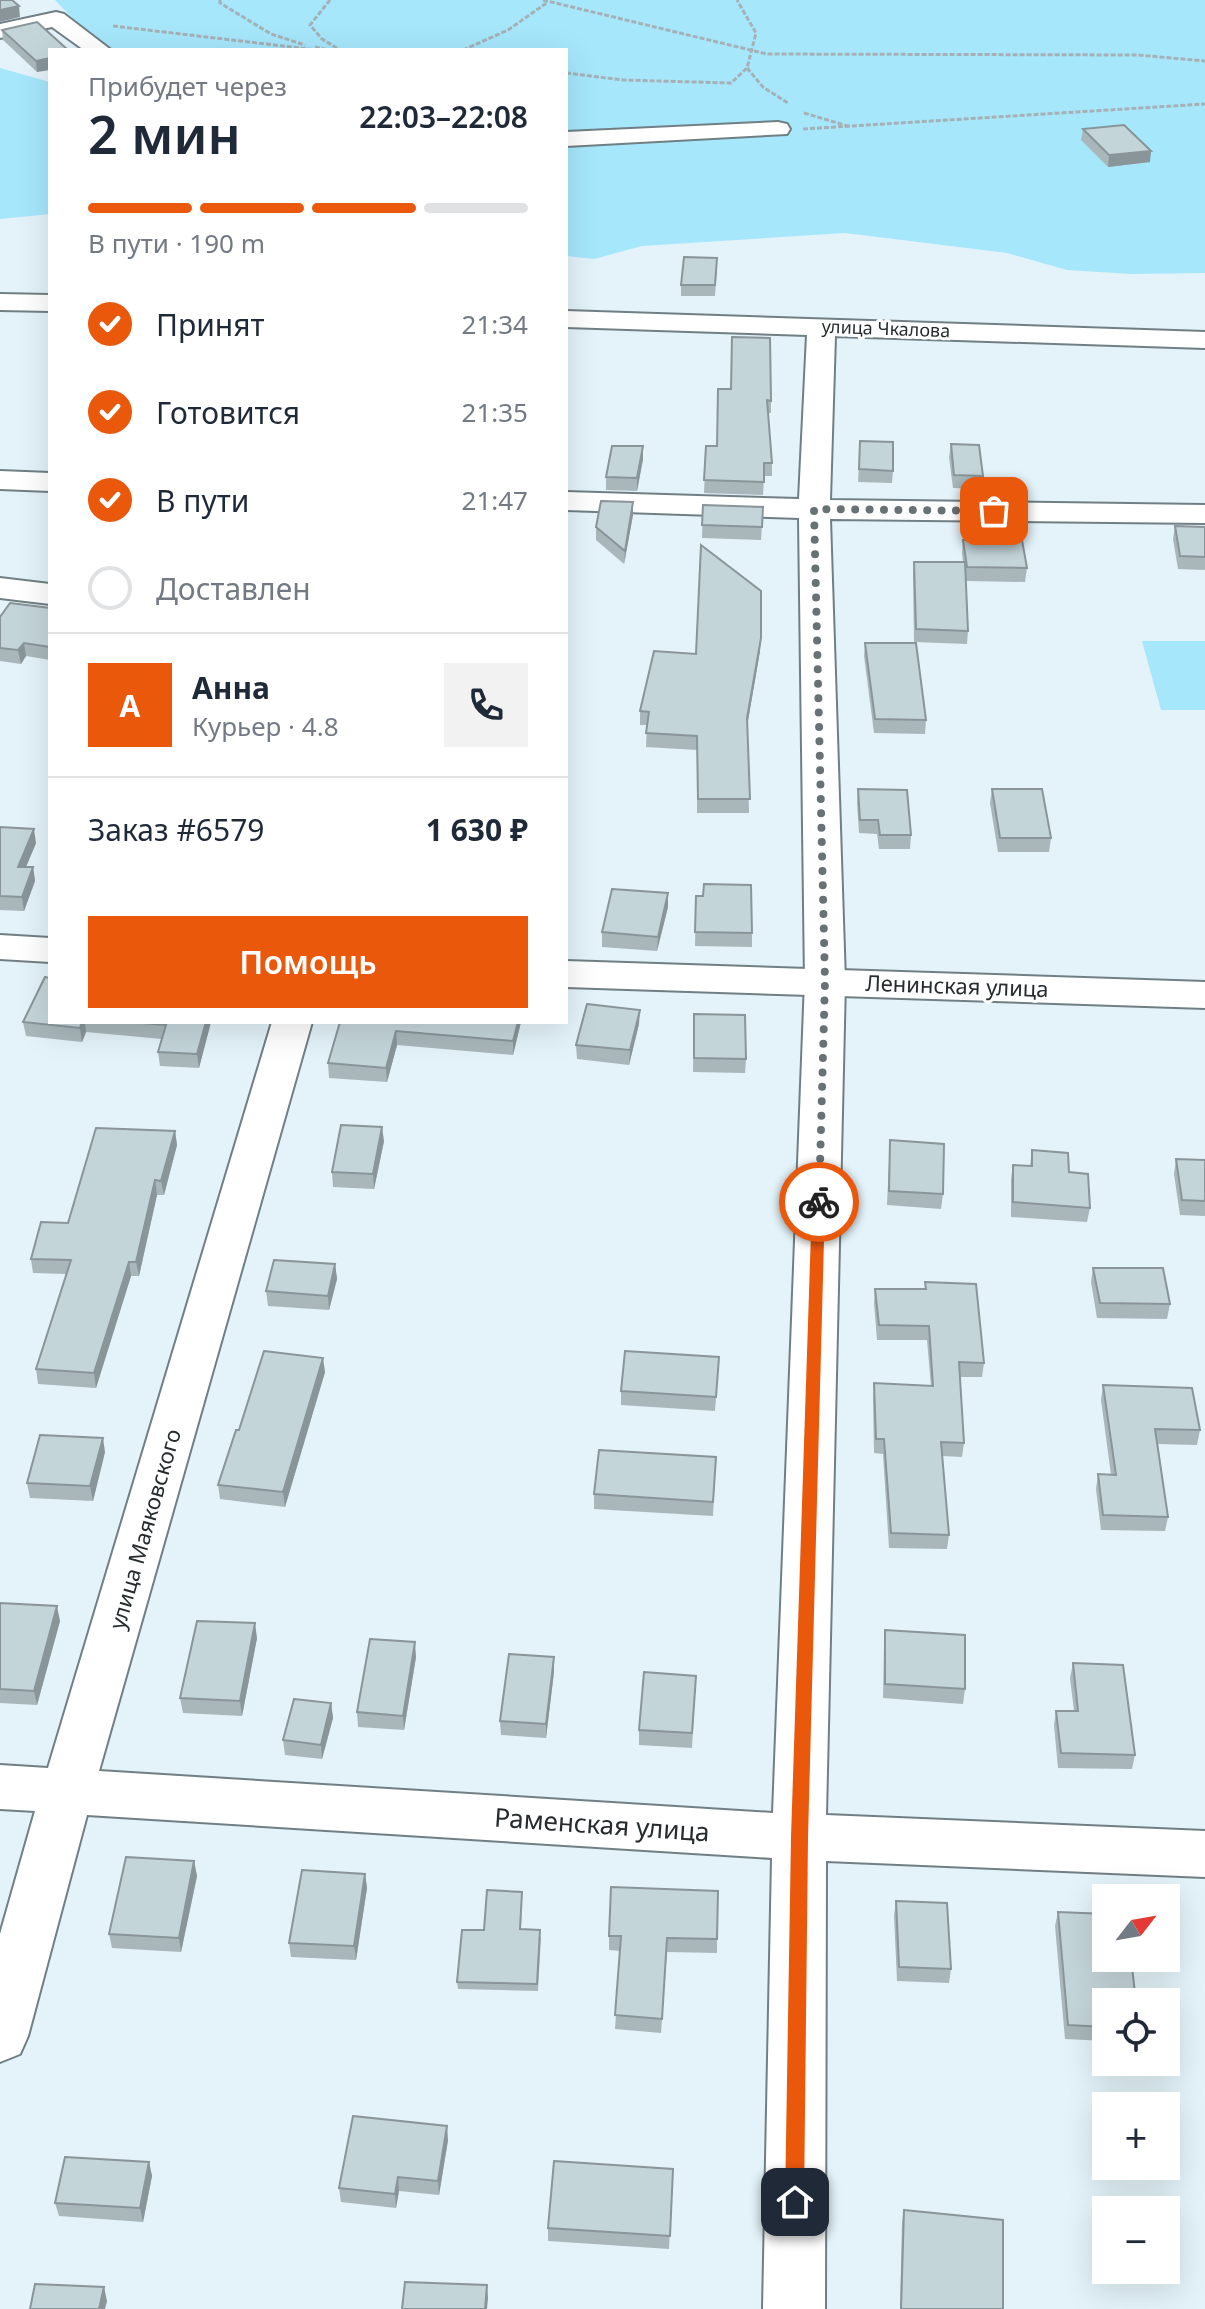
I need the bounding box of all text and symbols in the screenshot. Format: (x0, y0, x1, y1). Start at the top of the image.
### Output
text: Прибудет через (88, 68, 287, 104)
text: 22:03–22:08 (359, 96, 528, 137)
text: 2 мин (88, 98, 241, 169)
text: В пути · 190 m (88, 225, 265, 261)
icon: check (88, 302, 132, 346)
text: Принят (156, 304, 265, 345)
text: 21:34 (462, 306, 528, 342)
street label: улица Чкалова (821, 314, 951, 342)
icon: check (88, 390, 132, 434)
text: Готовится (156, 392, 300, 433)
text: 21:35 (462, 394, 528, 430)
pin (960, 477, 1028, 545)
icon: check (88, 478, 132, 522)
text: В пути (156, 480, 249, 521)
text: 21:47 (462, 482, 528, 518)
icon: bag (972, 489, 1016, 533)
text: Доставлен (156, 568, 311, 609)
button: phone (444, 663, 528, 747)
text: Анна (192, 667, 270, 708)
text: А (120, 685, 140, 726)
text: Курьер · 4.8 (192, 708, 339, 744)
text: Заказ #6579 (88, 809, 264, 850)
text: 1 630 ₽ (426, 809, 528, 850)
button: Помощь (88, 916, 528, 1008)
street label: Ленинская улица (865, 967, 1049, 1003)
courier (779, 1162, 859, 1242)
icon: bike (797, 1180, 841, 1224)
street label: улица Маяковского (101, 1425, 187, 1633)
street label: Раменская улица (493, 1799, 711, 1849)
north arrow (1092, 1884, 1180, 1972)
map controls (1092, 1884, 1180, 2284)
button: locate (1092, 1988, 1180, 2076)
button: + (1092, 2092, 1180, 2180)
pin (761, 2168, 829, 2236)
icon: home (773, 2180, 817, 2224)
button: − (1092, 2196, 1180, 2284)

